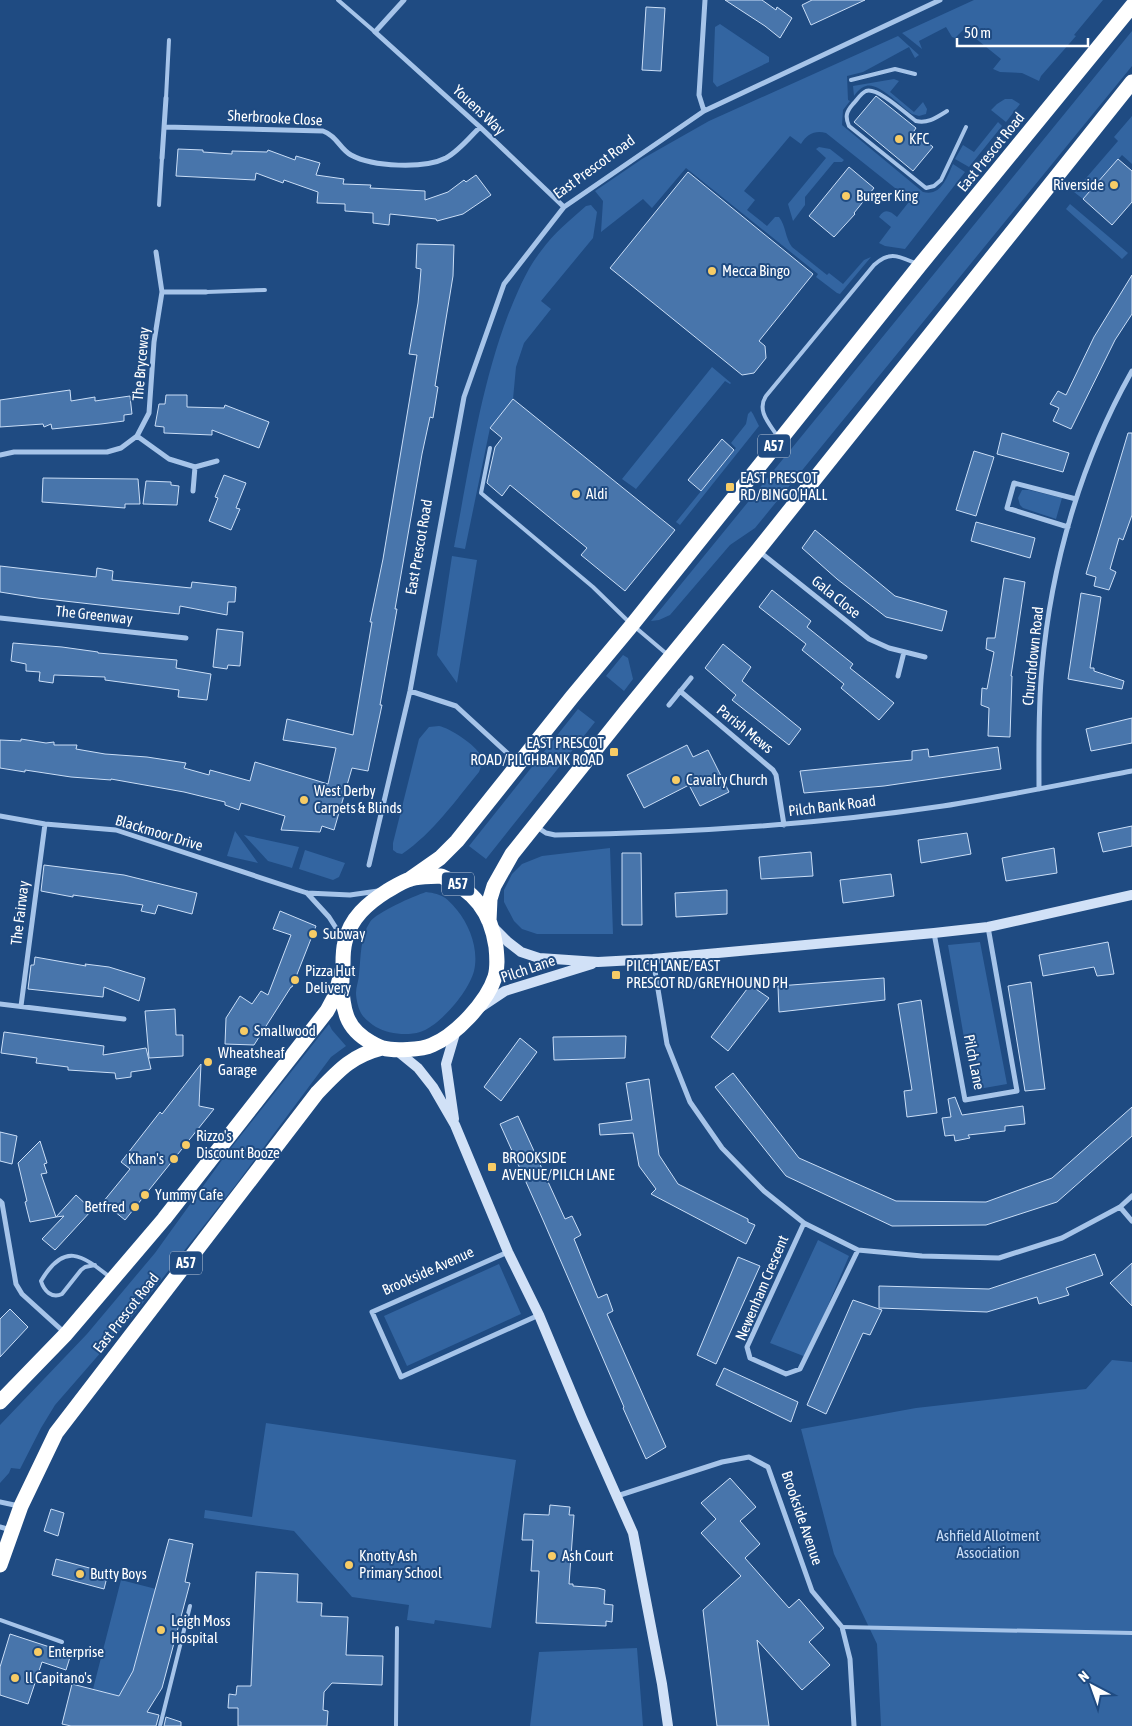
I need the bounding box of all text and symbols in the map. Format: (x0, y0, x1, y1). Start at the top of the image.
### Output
scale bar (957, 15, 1088, 47)
text: 50 m (964, 24, 991, 41)
street label: Youens Way (450, 81, 509, 138)
street label: Sherbrooke Close (227, 107, 323, 128)
street label: East Prescot Road (954, 109, 1028, 195)
place label: KFC (909, 130, 929, 147)
street label: East Prescot Road (550, 131, 638, 202)
marker: KFC (893, 133, 905, 145)
place label: Riverside (1053, 176, 1104, 193)
marker: Riverside (1108, 179, 1120, 191)
place label: Burger King (856, 187, 919, 204)
marker: Burger King (840, 190, 852, 202)
place label: Mecca Bingo (722, 262, 790, 279)
marker: Mecca Bingo (706, 265, 718, 277)
street label: The Bryceway (129, 326, 152, 402)
road number: A57 (758, 434, 790, 458)
place label: EAST PRESCOT RD/BINGO HALL (740, 469, 827, 503)
marker: EAST PRESCOT RD/BINGO HALL (724, 481, 736, 493)
place label: Aldi (586, 485, 608, 502)
marker: Aldi (570, 488, 582, 500)
street label: East Prescot Road (402, 498, 435, 596)
street label: Gala Close (809, 572, 864, 621)
street label: The Greenway (55, 602, 134, 627)
street label: Churchdown Road (1019, 606, 1046, 706)
street label: Parish Mews (714, 701, 777, 756)
place label: EAST PRESCOT ROAD/PILCHBANK ROAD (470, 734, 604, 768)
marker: EAST PRESCOT ROAD/PILCHBANK ROAD (608, 746, 620, 758)
place label: Cavalry Church (686, 771, 768, 788)
marker: Cavalry Church (670, 774, 682, 786)
place label: West Derby Carpets & Blinds (314, 782, 402, 816)
street label: Pilch Bank Road (787, 792, 877, 819)
marker: West Derby Carpets & Blinds (298, 794, 310, 806)
street label: Blackmoor Drive (113, 811, 205, 854)
road number: A57 (442, 872, 474, 896)
street label: The Fairway (7, 880, 32, 946)
place label: Subway (323, 925, 365, 942)
marker: Subway (307, 928, 319, 940)
street label: Pilch Lane (499, 951, 557, 986)
place label: PILCH LANE/EAST PRESCOT RD/GREYHOUND PH (626, 957, 788, 991)
place label: Pizza Hut Delivery (305, 962, 356, 996)
marker: PILCH LANE/EAST PRESCOT RD/GREYHOUND PH (610, 969, 622, 981)
marker: Pizza Hut Delivery (289, 974, 301, 986)
place label: Smallwood (254, 1022, 316, 1039)
marker: Smallwood (238, 1025, 250, 1037)
street label: Pilch Lane (961, 1033, 988, 1091)
place label: Wheatsheaf Garage (218, 1044, 285, 1078)
marker: Wheatsheaf Garage (202, 1056, 214, 1068)
place label: Rizzo's Discount Booze (196, 1127, 280, 1161)
marker: Rizzo's Discount Booze (180, 1139, 192, 1151)
place label: BROOKSIDE AVENUE/PILCH LANE (502, 1149, 615, 1183)
place label: Khan's (128, 1150, 164, 1167)
marker: Khan's (168, 1153, 180, 1165)
marker: BROOKSIDE AVENUE/PILCH LANE (486, 1161, 498, 1173)
place label: Yummy Cafe (155, 1186, 224, 1203)
marker: Yummy Cafe (139, 1189, 151, 1201)
place label: Betfred (84, 1198, 125, 1215)
marker: Betfred (129, 1201, 141, 1213)
street label: Newenham Crescent (732, 1233, 791, 1343)
street label: Brookside Avenue (379, 1243, 476, 1298)
road number: A57 (170, 1252, 202, 1274)
street label: East Prescot Road (89, 1269, 162, 1356)
street label: Brookside Avenue (778, 1469, 827, 1567)
park label: Ashfield Allotment Association (936, 1527, 1040, 1561)
place label: Knotty Ash Primary School (359, 1547, 442, 1581)
place label: Ash Court (562, 1547, 614, 1564)
marker: Ash Court (546, 1550, 558, 1562)
marker: Knotty Ash Primary School (343, 1559, 355, 1571)
place label: Butty Boys (90, 1565, 147, 1582)
marker: Butty Boys (74, 1568, 86, 1580)
place label: Leigh Moss Hospital (171, 1612, 231, 1646)
marker: Leigh Moss Hospital (155, 1624, 167, 1636)
place label: Enterprise (48, 1643, 104, 1660)
marker: Enterprise (32, 1646, 44, 1658)
north arrow (1067, 1661, 1117, 1711)
text: N (1075, 1667, 1092, 1685)
place label: ll Capitano's (25, 1669, 92, 1686)
marker: ll Capitano's (9, 1672, 21, 1684)

